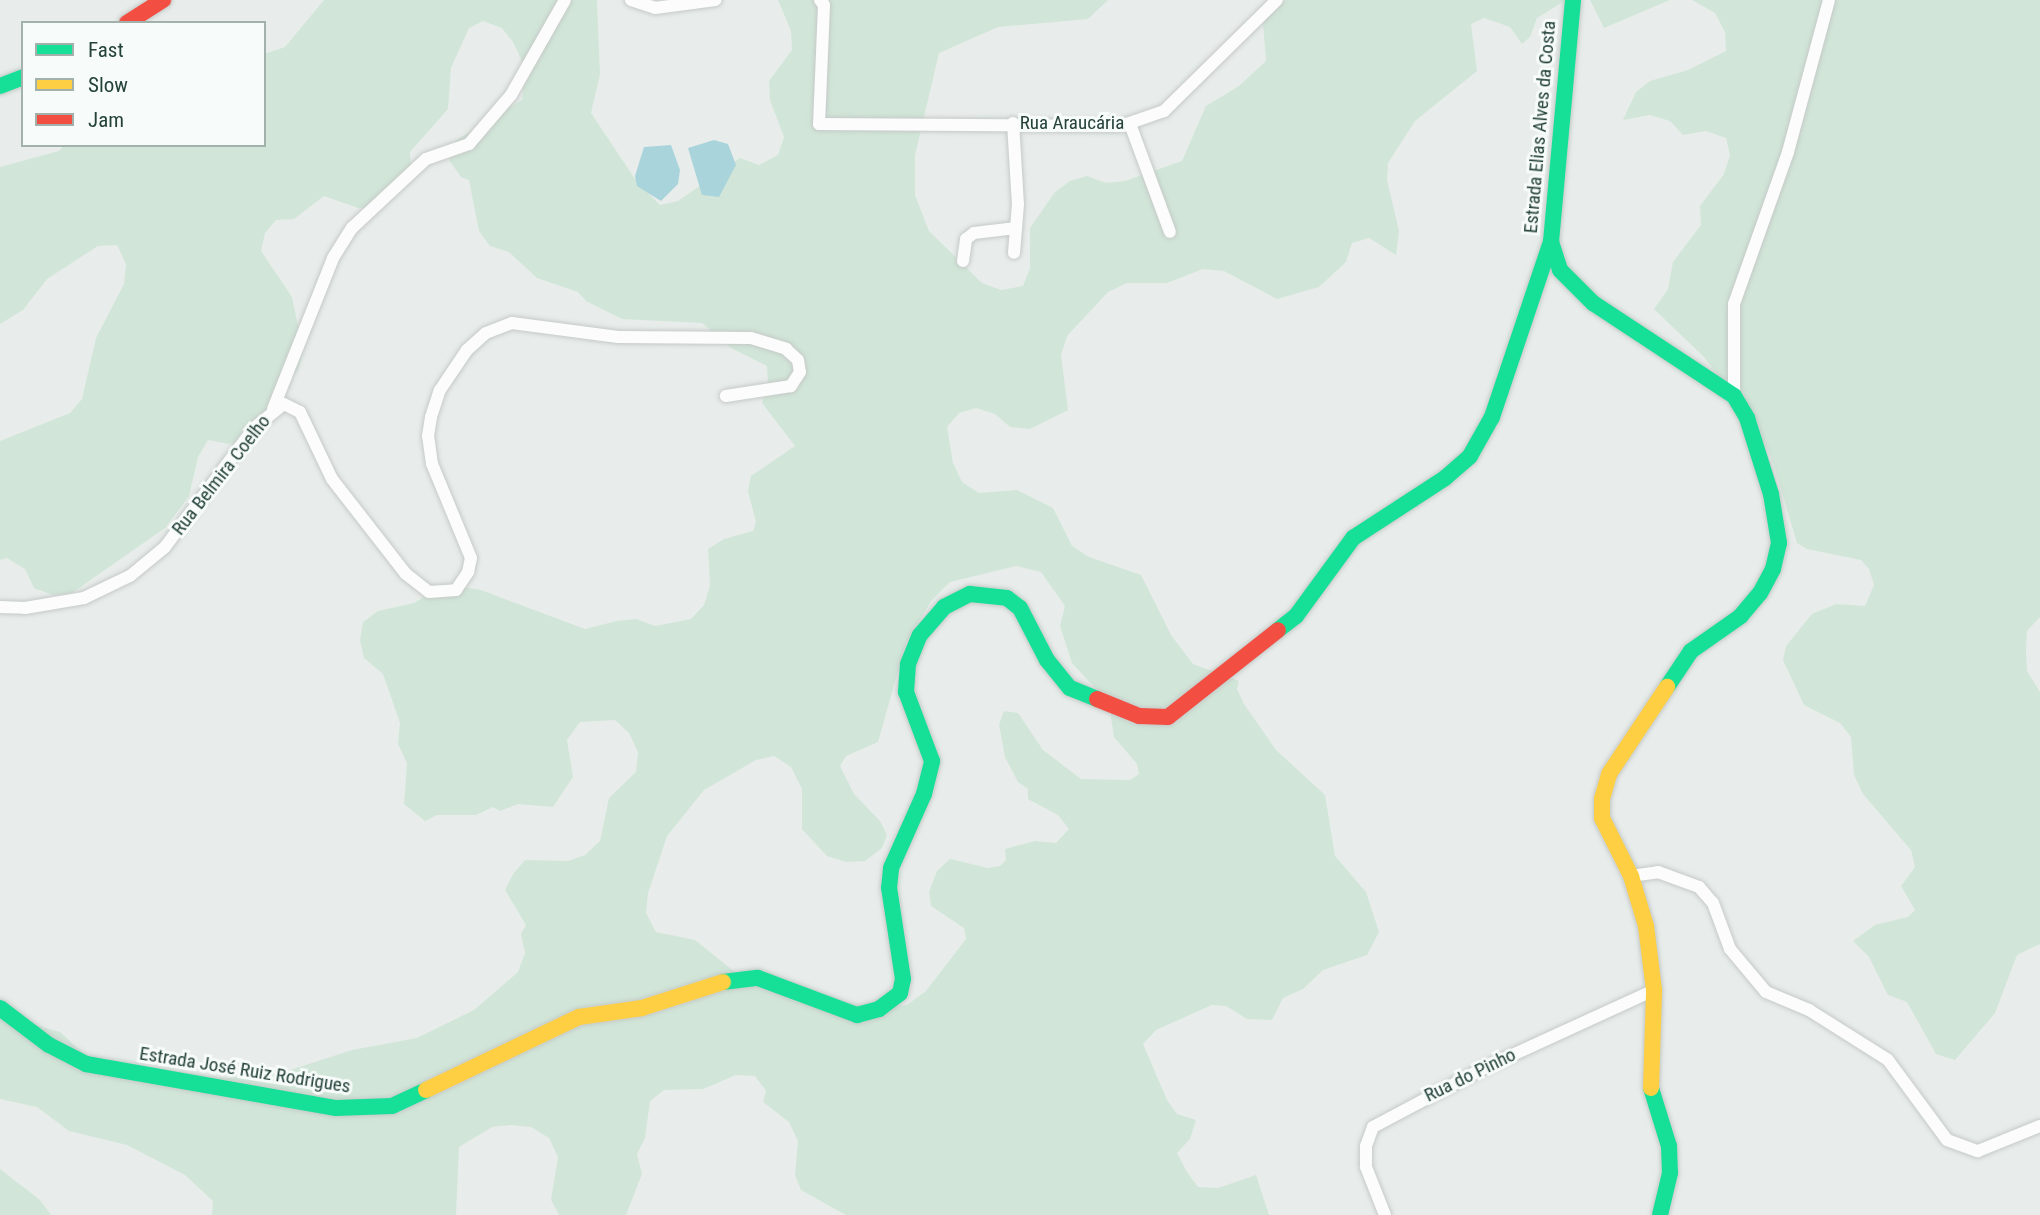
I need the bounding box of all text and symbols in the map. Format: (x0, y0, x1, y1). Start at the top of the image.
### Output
street label: Estrada Elias Alves da Costa (1519, 20, 1561, 234)
legend (21, 21, 266, 147)
text: Fast (88, 38, 124, 62)
text: Slow (88, 73, 128, 97)
text: Jam (88, 108, 124, 132)
street label: Rua Araucária (1020, 112, 1124, 134)
street label: Rua Belmira Coelho (167, 410, 275, 540)
street label: Estrada José Ruiz Rodrigues (138, 1042, 352, 1098)
street label: Rua do Pinho (1421, 1043, 1519, 1107)

